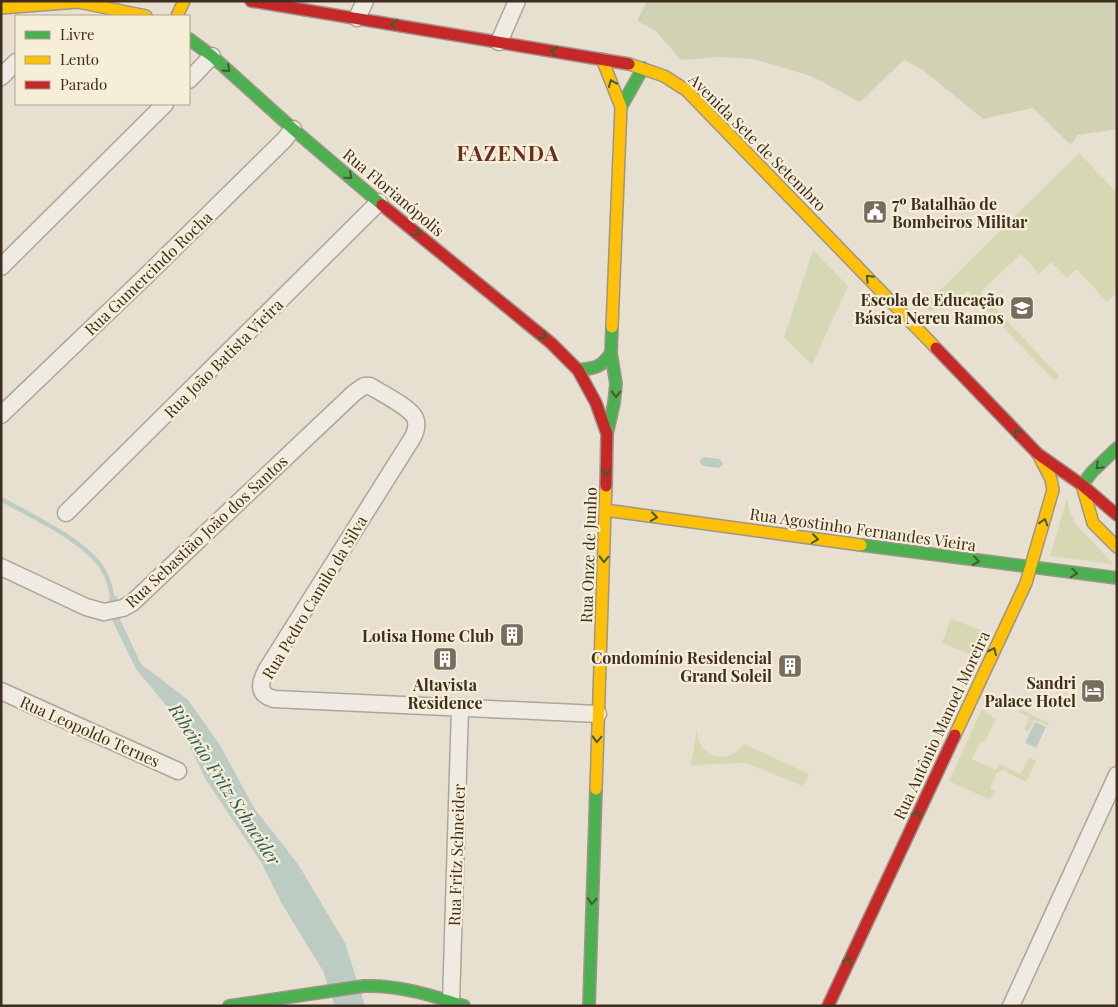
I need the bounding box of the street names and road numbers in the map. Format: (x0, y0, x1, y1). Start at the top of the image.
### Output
street label: Avenida Sete de Setembro (684, 68, 831, 215)
street label: Rua Florianópolis (339, 143, 449, 241)
street label: Rua Gumercindo Rocha (80, 207, 216, 339)
street label: Rua João Batista Vieira (159, 294, 287, 422)
street label: Rua Sebastião João dos Santos (120, 450, 292, 612)
street label: Rua Onze de Junho (575, 486, 601, 623)
street label: Rua Agostinho Fernandes Vieira (748, 503, 978, 555)
street label: Rua Pedro Camilo da Silva (257, 511, 371, 683)
street label: Rua Antônio Manoel Moreira (888, 627, 994, 823)
street label: Rua Leopoldo Ternes (17, 691, 163, 771)
street label: Rua Fritz Schneider (443, 784, 469, 926)

